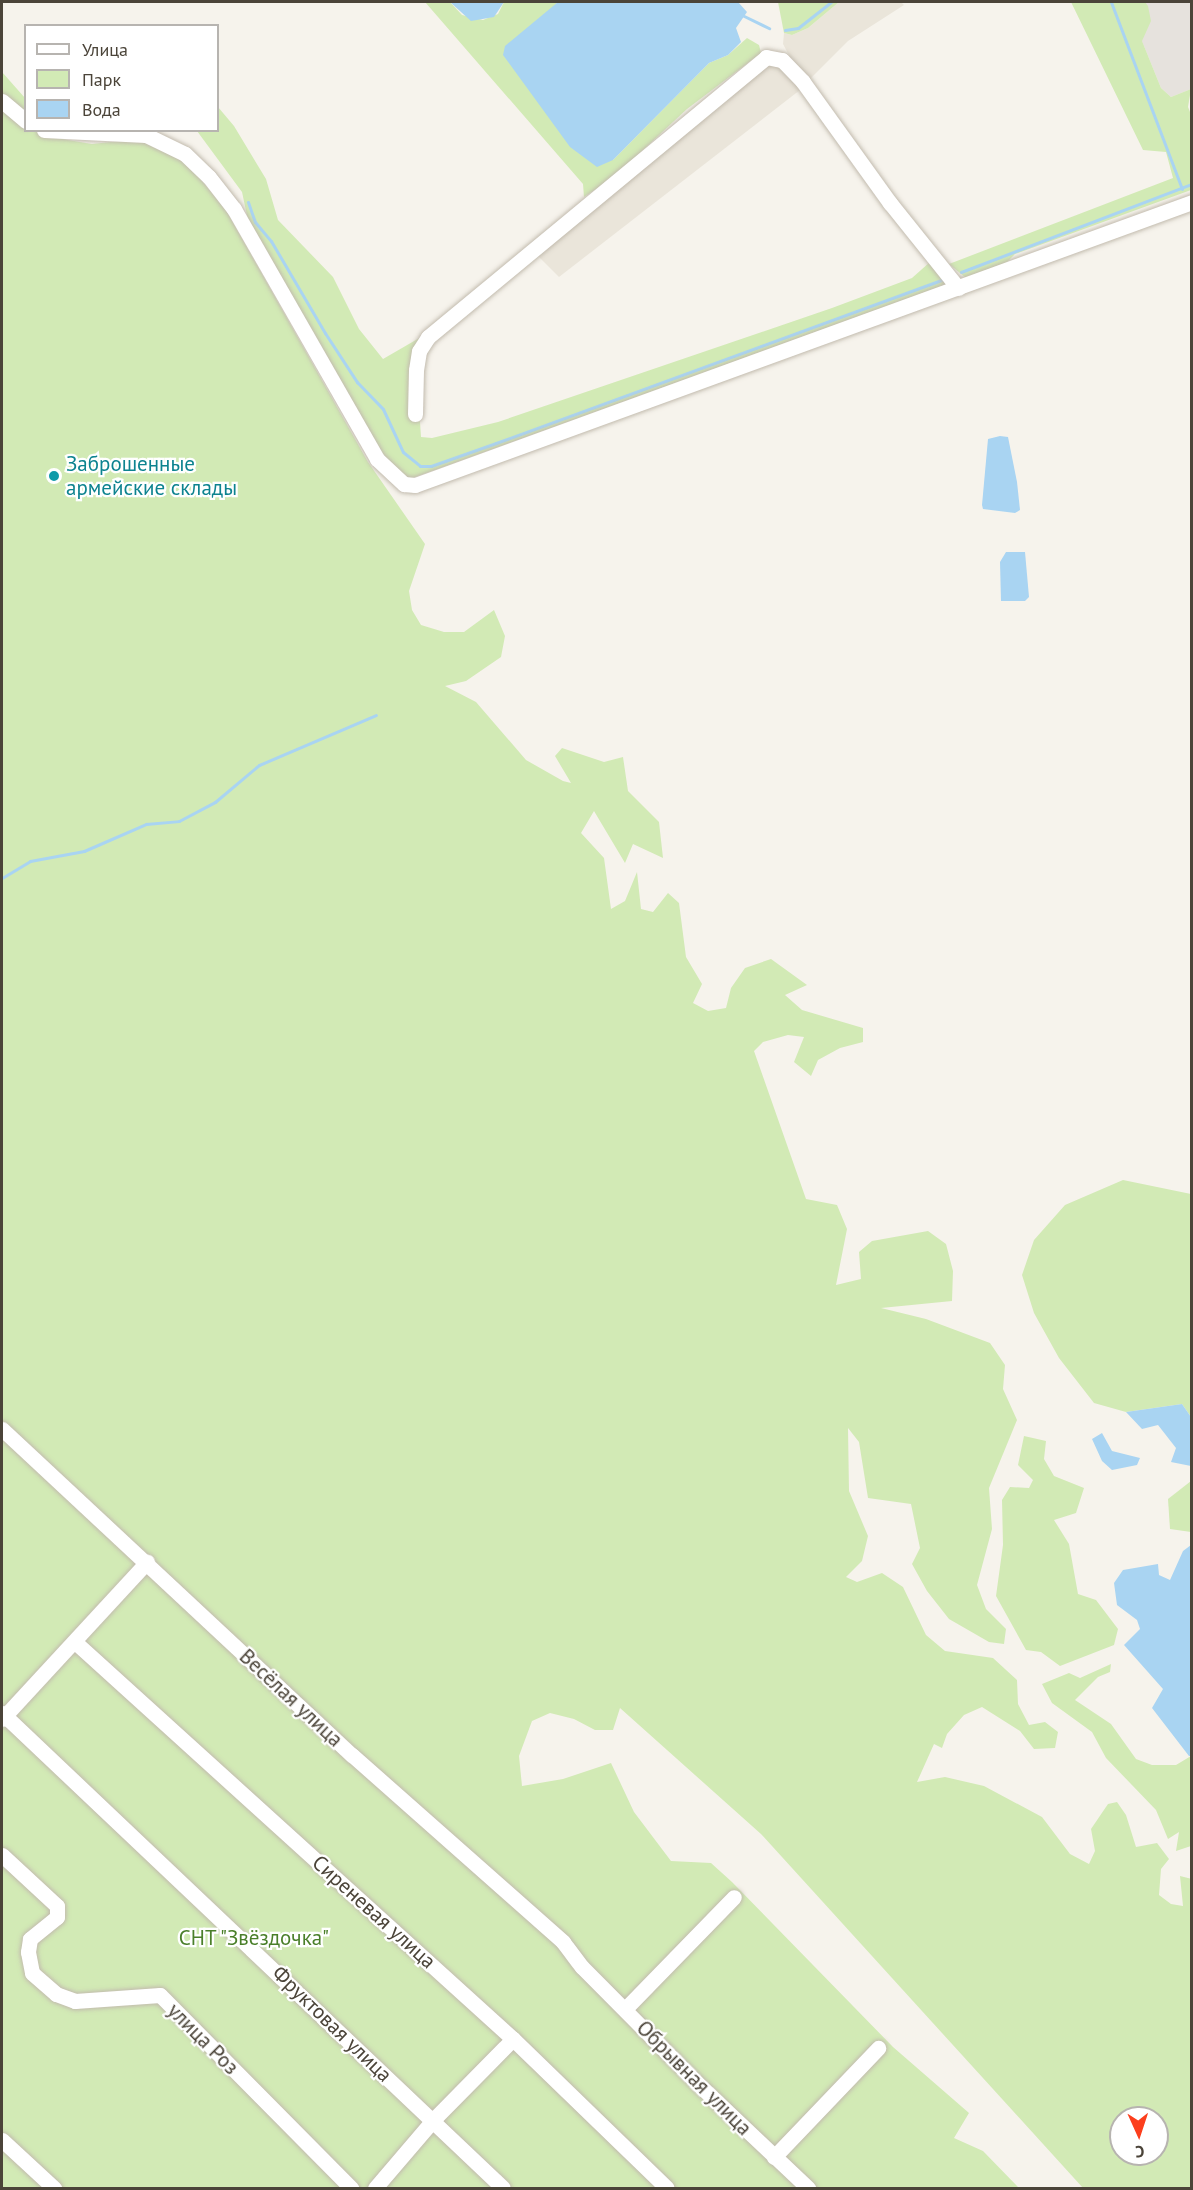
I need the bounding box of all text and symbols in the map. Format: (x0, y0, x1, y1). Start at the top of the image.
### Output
legend (24, 24, 219, 132)
text: Улица (82, 38, 128, 61)
text: Парк (82, 68, 121, 91)
text: Вода (82, 98, 121, 121)
place label: Заброшенные армейские склады (66, 451, 237, 501)
marker: Заброшенные армейские склады (47, 469, 61, 483)
street label: Весёлая улица (234, 1644, 348, 1752)
street label: Сиреневая улица (307, 1850, 441, 1974)
park label: СНТ "Звёздочка" (178, 1925, 330, 1951)
street label: Фруктовая улица (267, 1961, 397, 2087)
street label: улица Роз (162, 1998, 244, 2080)
street label: Обрывная улица (631, 2015, 757, 2141)
north arrow (1109, 2106, 1169, 2166)
text: С (1135, 2142, 1145, 2162)

